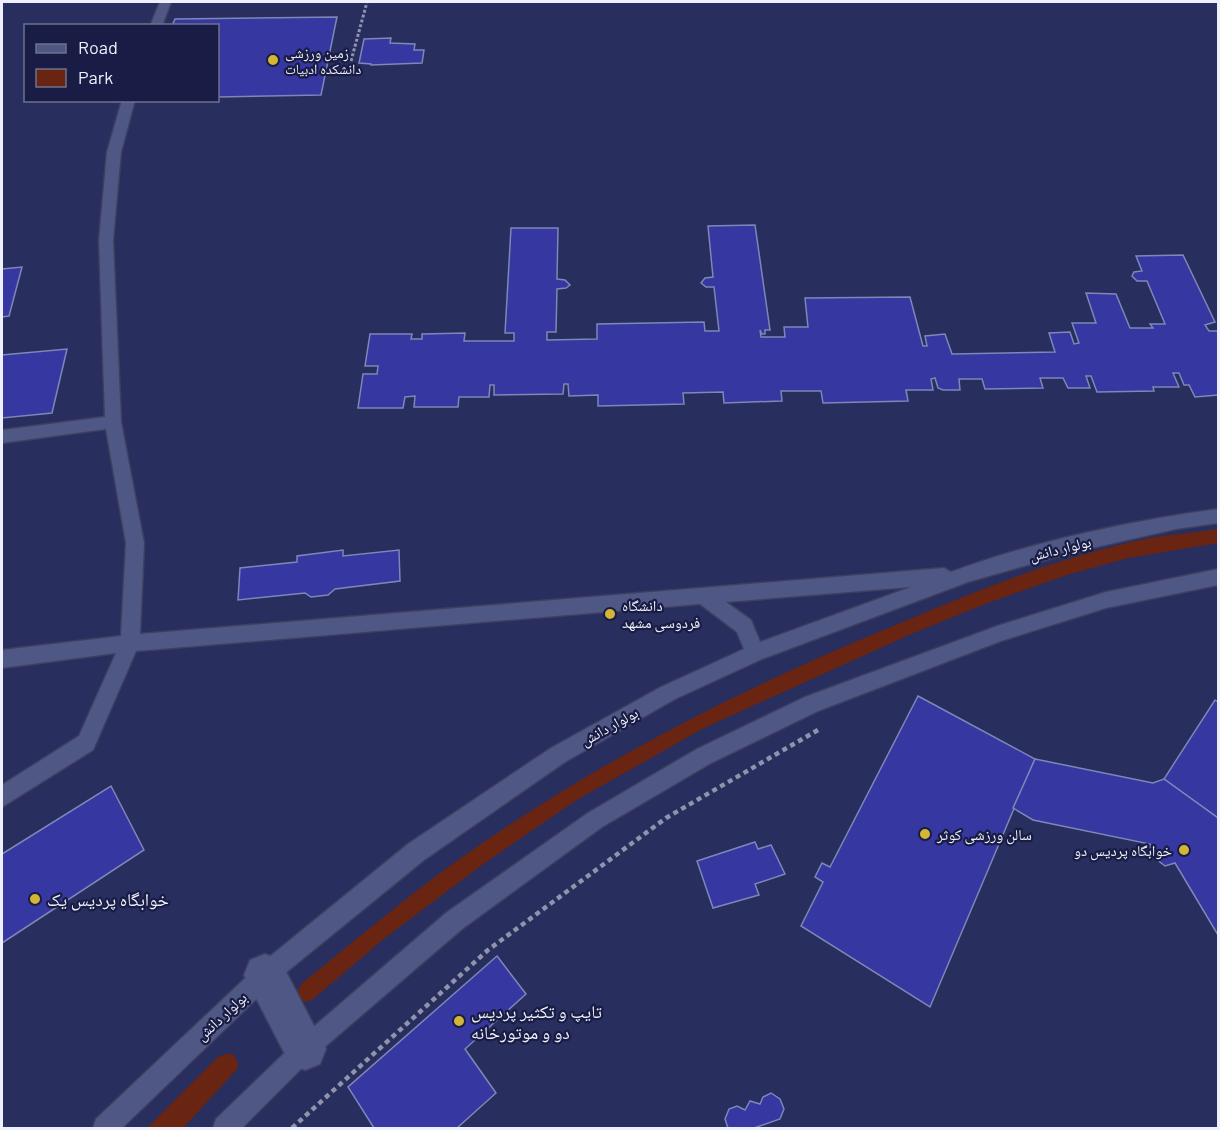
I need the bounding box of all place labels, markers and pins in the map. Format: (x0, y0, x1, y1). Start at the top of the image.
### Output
place label: زمین ورزشی دانشکده ادبیات (285, 44, 361, 77)
marker: زمین ورزشی دانشکده ادبیات (266, 53, 280, 67)
place label: دانشگاه فردوسی مشهد (622, 596, 700, 633)
marker: دانشگاه فردوسی مشهد (603, 607, 617, 621)
place label: سالن ورزشی کوثر (936, 825, 1032, 845)
marker: سالن ورزشی کوثر (918, 827, 932, 841)
place label: خوابگاه پردیس دو (1074, 841, 1172, 861)
marker: خوابگاه پردیس دو (1177, 843, 1191, 857)
place label: خوابگاه پردیس یک (47, 888, 169, 911)
marker: خوابگاه پردیس یک (28, 892, 42, 906)
place label: تایپ و تکثیر پردیس دو و موتورخانه (471, 1000, 602, 1043)
marker: تایپ و تکثیر پردیس دو و موتورخانه (452, 1014, 466, 1028)

